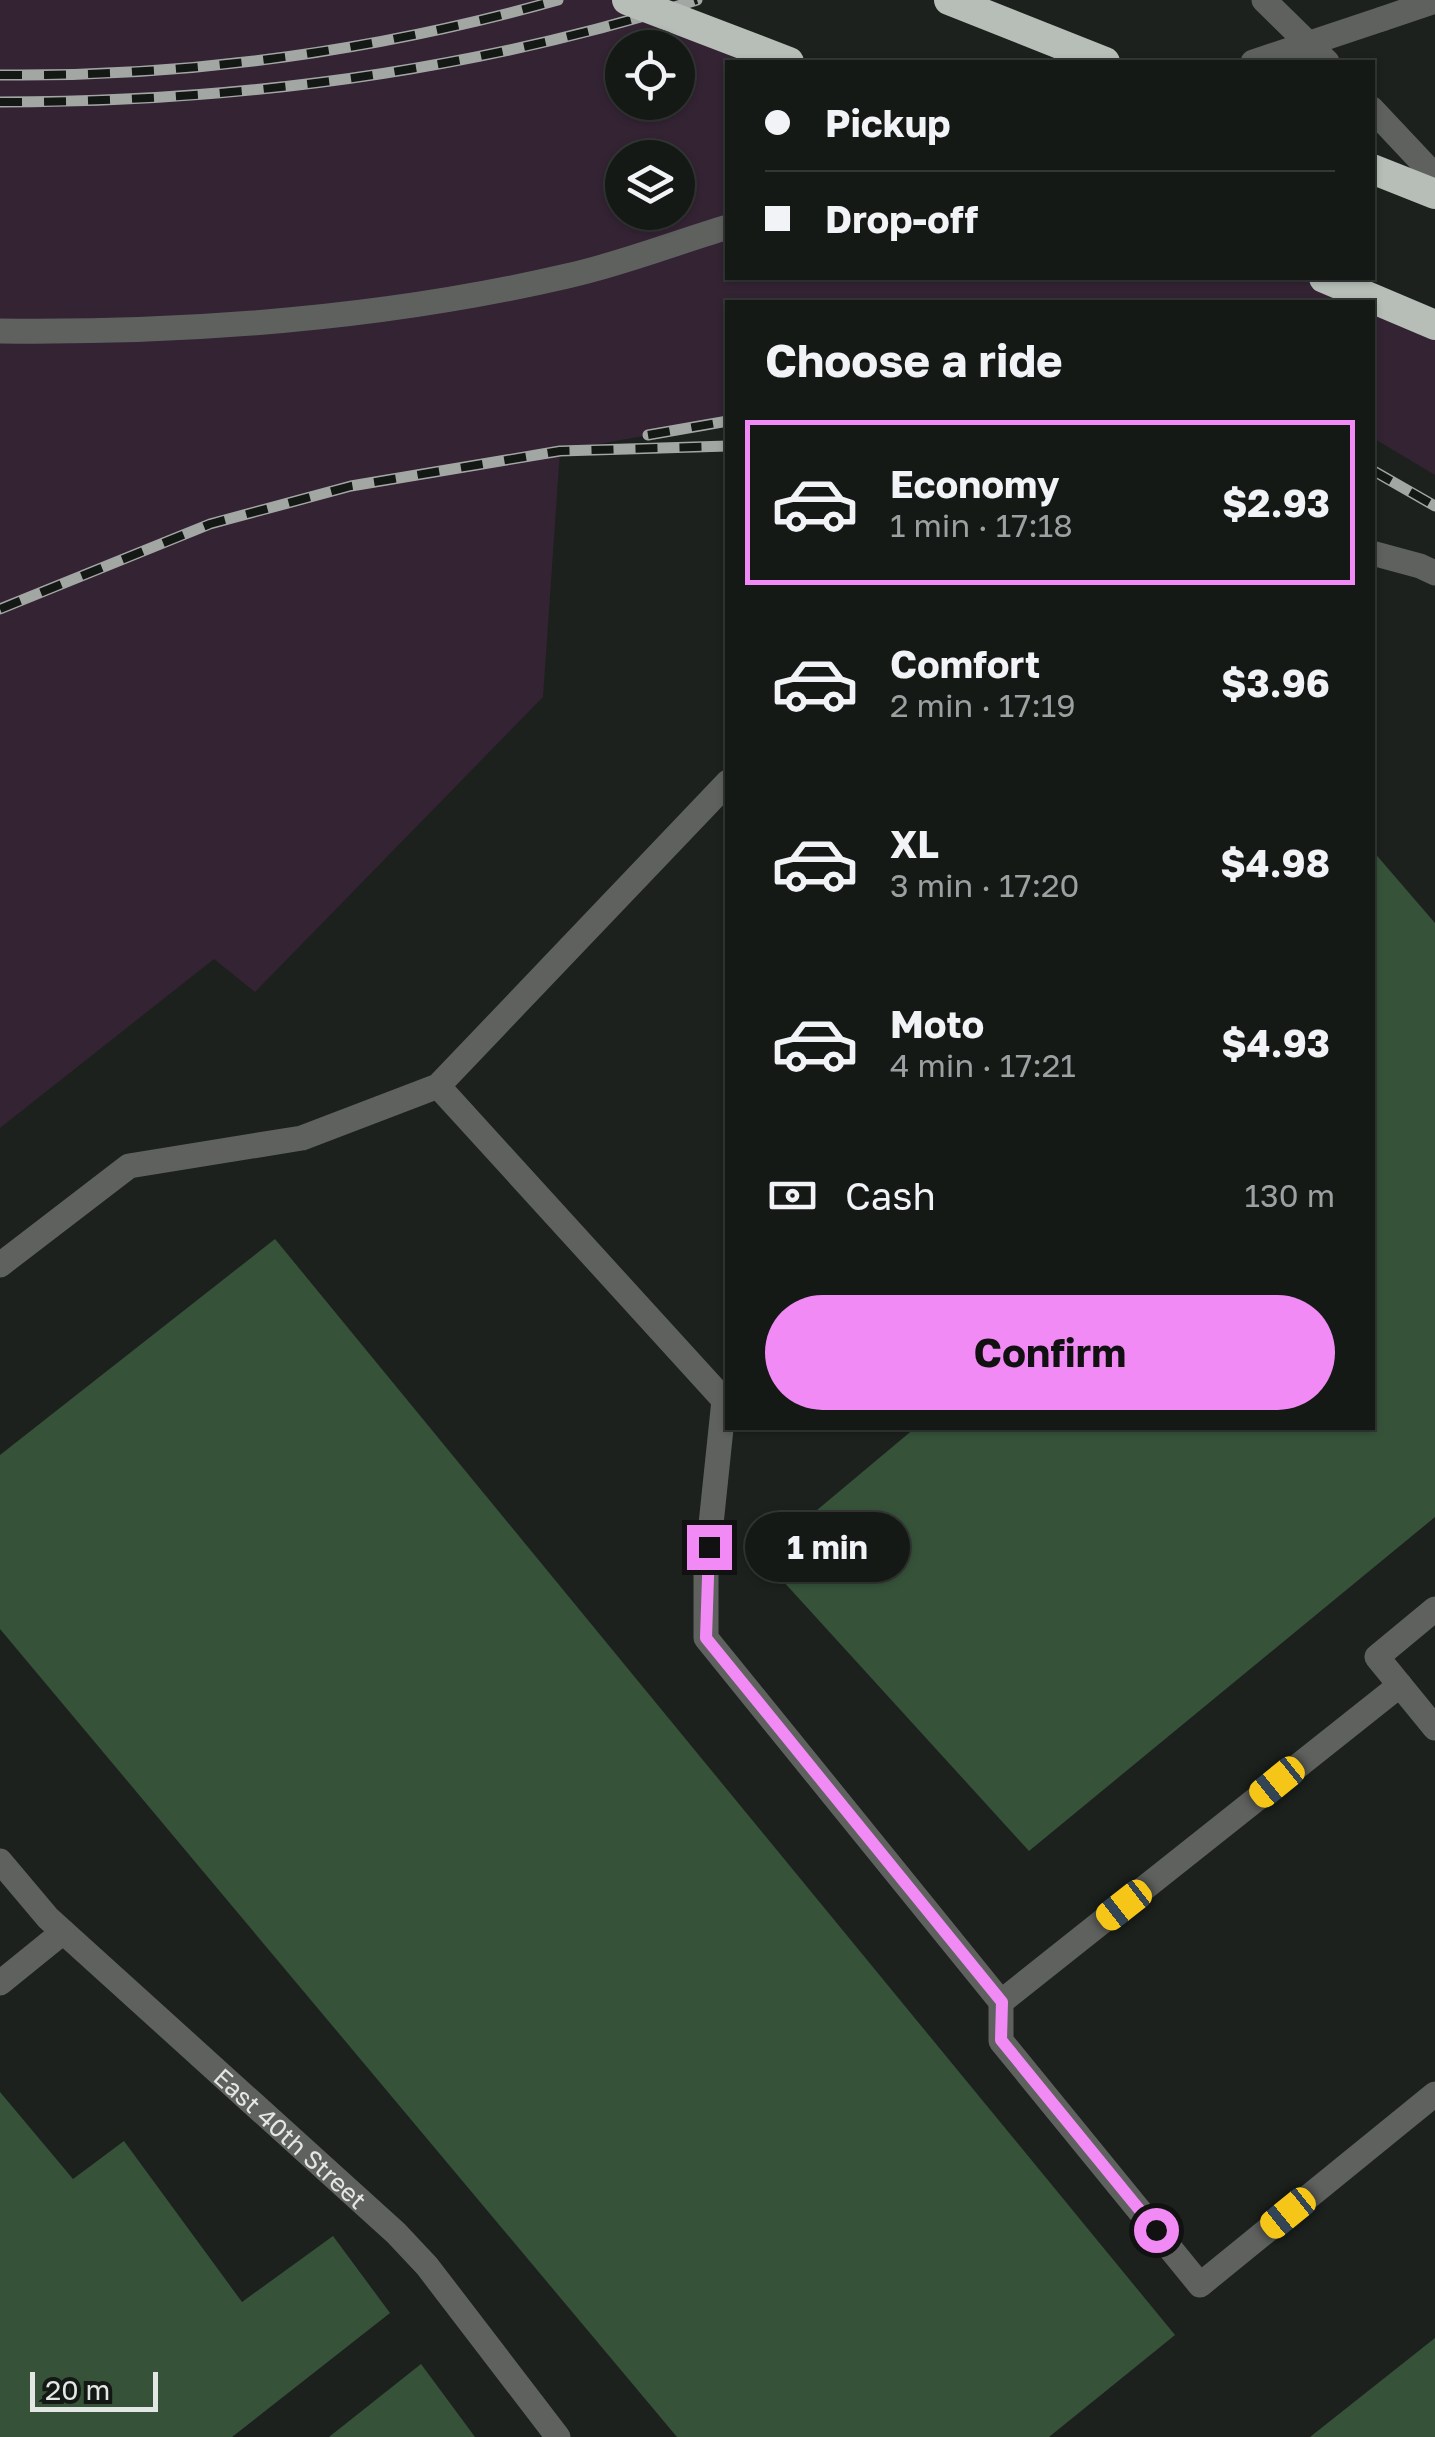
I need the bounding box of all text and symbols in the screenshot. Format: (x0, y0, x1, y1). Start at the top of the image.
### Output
map controls (605, 30, 695, 230)
button: locate (605, 30, 695, 120)
text: Pickup (825, 100, 951, 145)
button: layers (605, 140, 695, 230)
text: Drop-off (825, 196, 978, 241)
text: Choose a ride (765, 333, 1063, 387)
icon: car (770, 458, 860, 548)
text: Economy (890, 461, 1059, 506)
text: $2.93 (1222, 480, 1330, 525)
text: 1 min · 17:18 (890, 506, 1073, 544)
icon: car (770, 638, 860, 728)
text: Comfort (890, 641, 1040, 686)
text: $3.96 (1221, 660, 1330, 705)
text: 2 min · 17:19 (890, 686, 1076, 724)
icon: car (770, 818, 860, 908)
text: XL (890, 821, 939, 866)
text: $4.98 (1220, 840, 1330, 885)
text: 3 min · 17:20 (890, 866, 1079, 904)
icon: car (770, 998, 860, 1088)
text: Moto (890, 1001, 984, 1046)
text: $4.93 (1221, 1020, 1330, 1065)
text: 4 min · 17:21 (890, 1046, 1076, 1084)
icon: cash (765, 1168, 820, 1223)
text: Cash (845, 1173, 936, 1218)
text: 130 m (1245, 1176, 1335, 1214)
button: Confirm (765, 1295, 1335, 1410)
callout: 1 min (744, 1512, 909, 1582)
route end (687, 1525, 732, 1570)
text: 1 min (787, 1528, 868, 1566)
car (1244, 1751, 1310, 1813)
car (1091, 1875, 1157, 1935)
street label: East 40th Street (208, 2061, 374, 2215)
car (1255, 2182, 1321, 2244)
route start (1134, 2208, 1179, 2253)
scale bar (30, 2367, 158, 2412)
text: 20 m (45, 2373, 110, 2406)

